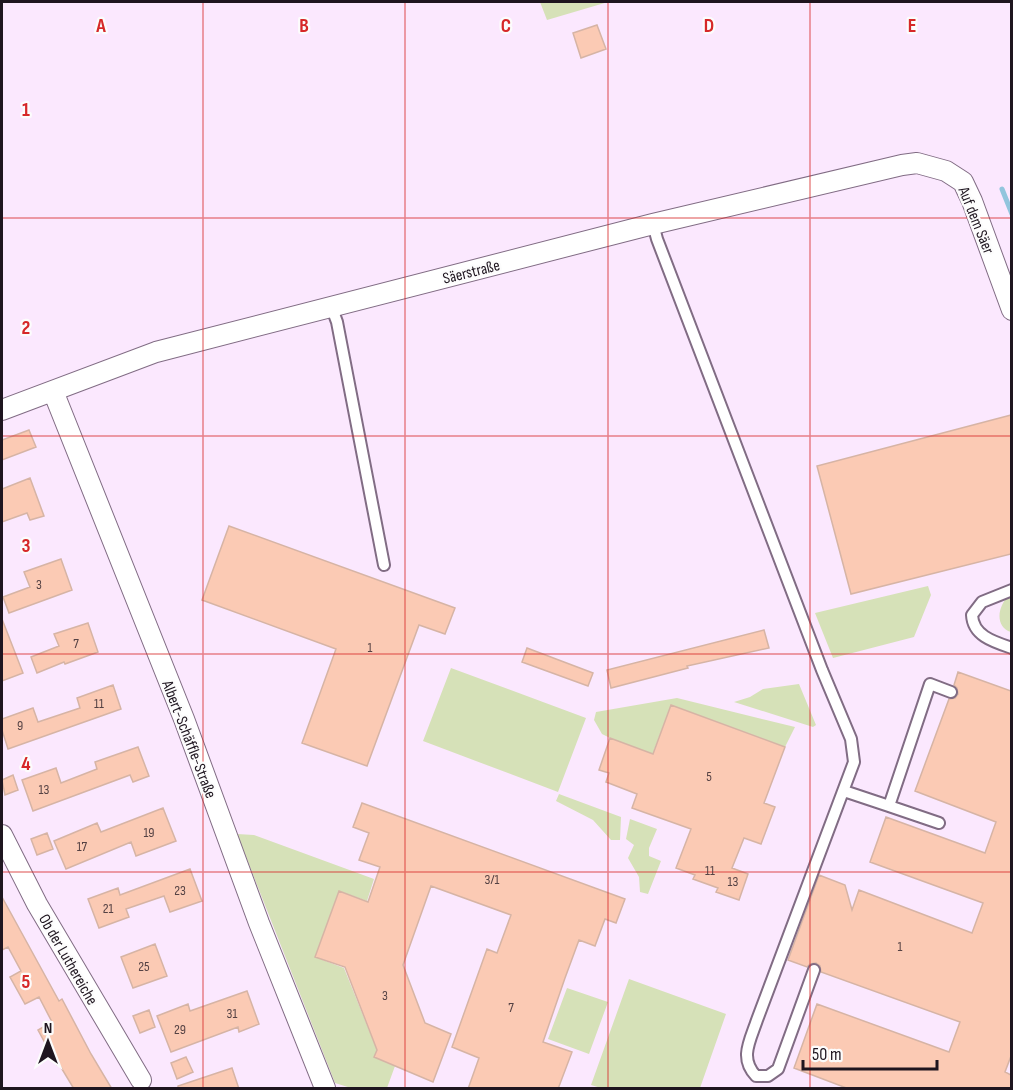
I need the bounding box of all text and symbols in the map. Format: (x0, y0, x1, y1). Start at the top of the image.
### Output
text: A (95, 14, 106, 38)
text: B (299, 14, 309, 38)
text: C (501, 14, 511, 38)
text: D (704, 14, 714, 38)
text: E (908, 14, 916, 38)
text: 1 (22, 98, 30, 122)
street label: Auf dem Säer (953, 183, 998, 257)
street label: Säerstraße (441, 256, 502, 289)
text: 2 (22, 316, 30, 340)
text: 3 (22, 534, 31, 558)
house number: 3 (36, 576, 42, 593)
house number: 7 (73, 635, 79, 652)
house number: 1 (368, 639, 373, 656)
street label: Albert-Schäffle-Straße (157, 677, 220, 801)
house number: 11 (94, 695, 104, 712)
house number: 9 (17, 717, 23, 734)
text: 4 (21, 752, 31, 776)
house number: 5 (706, 768, 712, 785)
house number: 13 (39, 781, 50, 798)
house number: 19 (143, 824, 155, 841)
house number: 17 (77, 838, 88, 855)
house number: 11 (705, 862, 715, 879)
house number: 3/1 (485, 871, 500, 888)
house number: 13 (728, 873, 739, 890)
house number: 23 (174, 882, 186, 899)
house number: 21 (103, 900, 113, 917)
street label: Ob der Luthereiche (34, 911, 101, 1008)
house number: 1 (898, 938, 903, 955)
house number: 25 (138, 958, 150, 975)
text: 5 (22, 970, 31, 994)
house number: 3 (382, 987, 388, 1004)
house number: 7 (508, 999, 514, 1016)
house number: 31 (227, 1005, 237, 1022)
north arrow (18, 1012, 78, 1072)
text: N (44, 1019, 52, 1038)
house number: 29 (174, 1021, 186, 1038)
scale bar (803, 1033, 936, 1071)
text: 50 m (812, 1044, 842, 1065)

